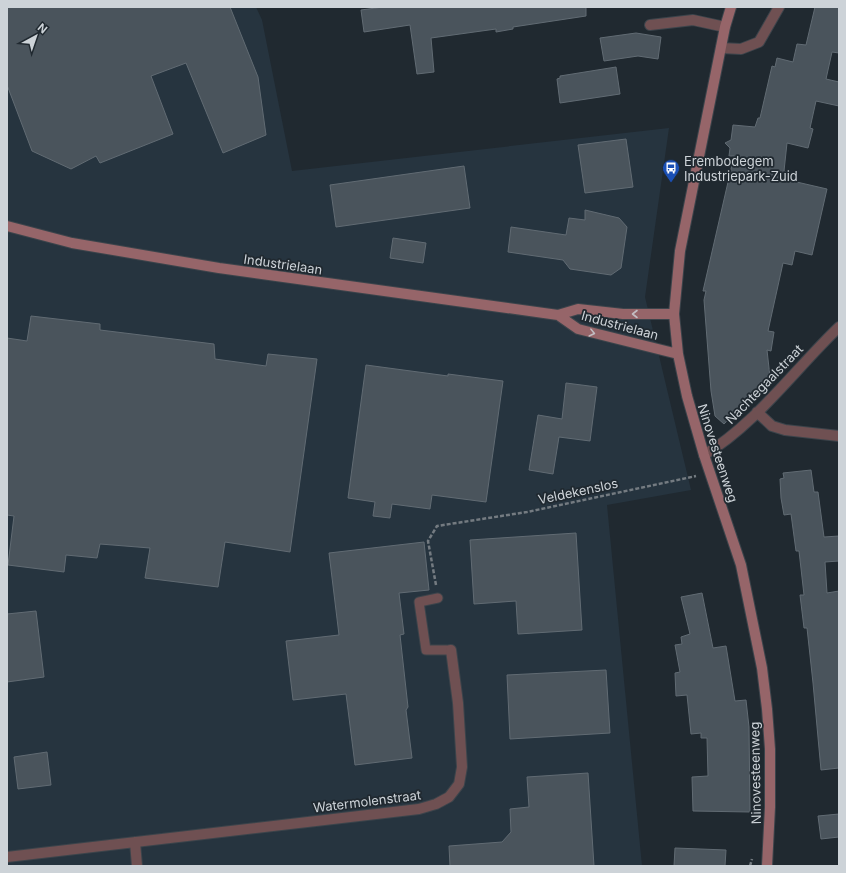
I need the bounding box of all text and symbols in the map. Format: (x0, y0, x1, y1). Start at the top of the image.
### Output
north arrow (16, 16, 56, 56)
text: N (35, 20, 50, 36)
place label: Erembodegem Industriepark-Zuid (684, 153, 798, 184)
bus stop icon: Erembodegem Industriepark-Zuid (661, 158, 681, 183)
street label: Industrielaan (243, 251, 323, 277)
street label: Industrielaan (580, 307, 660, 343)
one-way arrow (632, 310, 638, 318)
one-way arrow (589, 328, 595, 336)
street label: Nachtegaalstraat (722, 341, 806, 427)
street label: Ninovesteenweg (695, 402, 741, 504)
street label: Veldekenslos (537, 475, 620, 507)
street label: Ninovesteenweg (746, 722, 764, 824)
street label: Watermolenstraat (312, 786, 422, 816)

